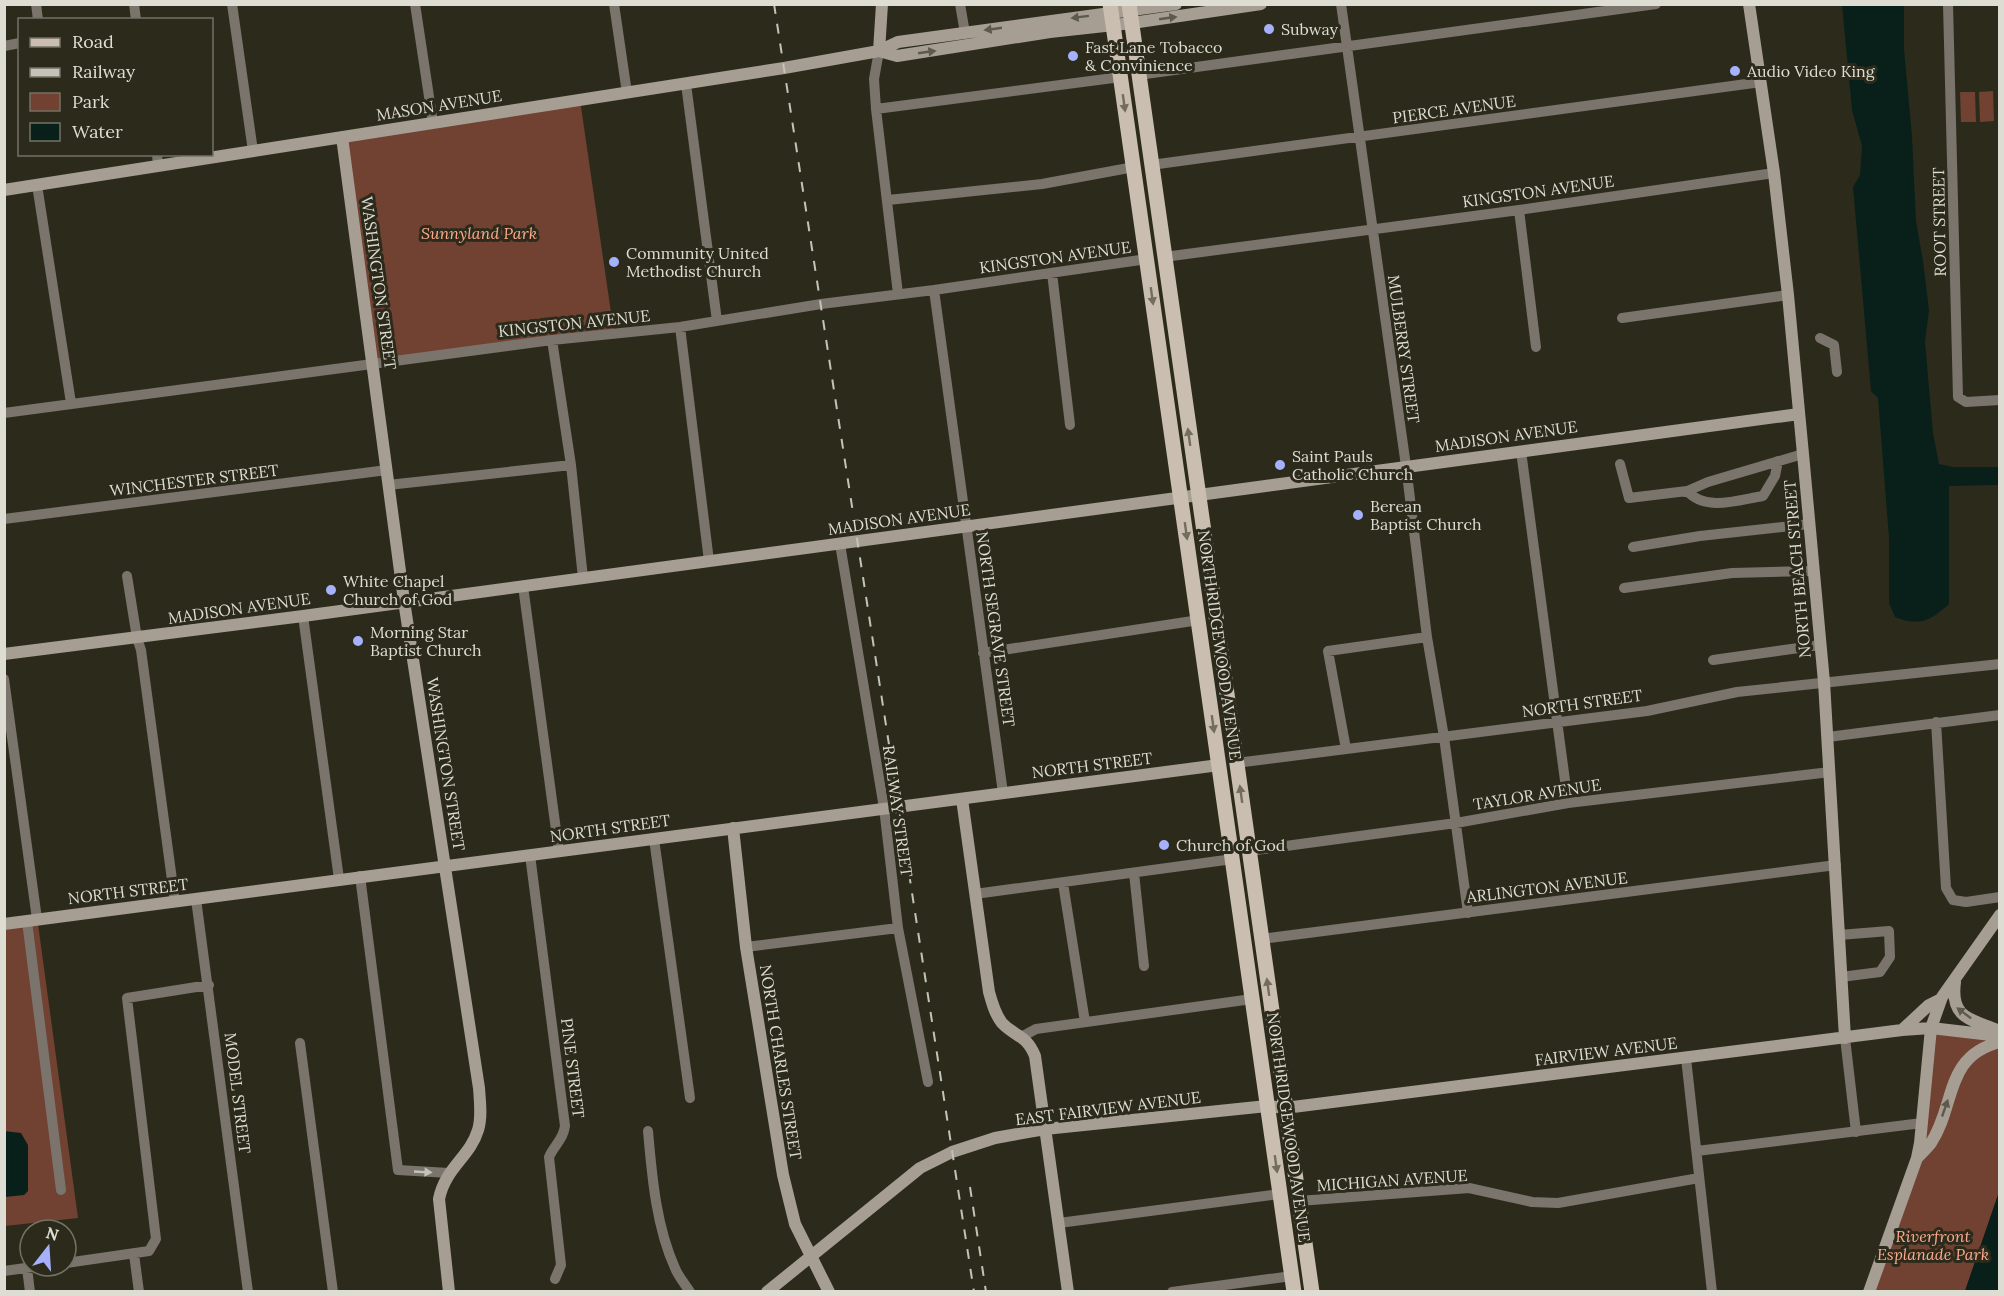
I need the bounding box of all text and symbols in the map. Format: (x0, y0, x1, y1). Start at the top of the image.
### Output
one-way arrow (1070, 12, 1089, 21)
one-way arrow (1158, 14, 1177, 23)
legend (18, 18, 213, 156)
place label: Subway (1281, 19, 1339, 39)
marker: Subway (1262, 22, 1276, 36)
one-way arrow (983, 24, 1002, 33)
text: Road (72, 30, 114, 53)
place label: Fast Lane Tobacco & Convinience (1085, 37, 1222, 75)
one-way arrow (918, 47, 937, 56)
marker: Fast Lane Tobacco & Convinience (1066, 49, 1080, 63)
text: Railway (72, 60, 136, 83)
place label: Audio Video King (1746, 61, 1876, 81)
marker: Audio Video King (1728, 64, 1742, 78)
street label: MASON AVENUE (375, 85, 503, 125)
text: Park (72, 90, 110, 113)
street label: PIERCE AVENUE (1391, 90, 1517, 128)
one-way arrow (1120, 94, 1129, 113)
text: Water (72, 120, 123, 143)
street label: ROOT STREET (1928, 167, 1950, 277)
street label: KINGSTON AVENUE (1461, 170, 1615, 212)
street label: WASHINGTON STREET (357, 195, 401, 371)
park label: Sunnyland Park (421, 223, 537, 243)
street label: KINGSTON AVENUE (978, 236, 1132, 278)
place label: Community United Methodist Church (626, 243, 769, 281)
marker: Community United Methodist Church (607, 255, 621, 269)
street label: MULBERRY STREET (1384, 274, 1424, 424)
one-way arrow (1148, 287, 1157, 306)
street label: KINGSTON AVENUE (497, 305, 651, 341)
street label: MADISON AVENUE (1433, 416, 1579, 456)
one-way arrow (1185, 427, 1194, 446)
place label: Saint Pauls Catholic Church (1292, 446, 1414, 484)
marker: Saint Pauls Catholic Church (1273, 458, 1287, 472)
street label: WINCHESTER STREET (108, 460, 280, 500)
street label: NORTH BEACH STREET (1779, 479, 1815, 659)
place label: Berean Baptist Church (1370, 496, 1482, 534)
street label: MADISON AVENUE (826, 499, 972, 539)
marker: Berean Baptist Church (1351, 508, 1365, 522)
one-way arrow (1181, 522, 1190, 541)
street label: NORTH RIDGEWOOD AVENUE (1194, 529, 1246, 761)
street label: NORTH SEGRAVE STREET (972, 530, 1020, 728)
place label: White Chapel Church of God (343, 571, 453, 609)
marker: White Chapel Church of God (324, 583, 338, 597)
street label: MADISON AVENUE (166, 588, 312, 628)
place label: Morning Star Baptist Church (370, 622, 482, 660)
marker: Morning Star Baptist Church (351, 634, 365, 648)
street label: WASHINGTON STREET (422, 676, 470, 852)
street label: NORTH STREET (1521, 685, 1643, 721)
one-way arrow (1209, 715, 1218, 734)
street label: RAILWAY STREET (879, 744, 917, 878)
street label: NORTH STREET (1031, 748, 1153, 782)
street label: TAYLOR AVENUE (1472, 774, 1602, 814)
one-way arrow (1236, 785, 1245, 804)
street label: NORTH STREET (549, 810, 671, 846)
place label: Church of God (1176, 835, 1286, 855)
marker: Church of God (1157, 838, 1171, 852)
street label: ARLINGTON AVENUE (1464, 867, 1629, 907)
street label: NORTH STREET (67, 874, 189, 908)
street label: NORTH CHARLES STREET (756, 963, 806, 1161)
one-way arrow (1264, 978, 1273, 997)
one-way arrow (1956, 1007, 1972, 1020)
street label: NORTH RIDGEWOOD AVENUE (1263, 1011, 1315, 1243)
street label: PINE STREET (557, 1017, 589, 1119)
street label: MODEL STREET (221, 1031, 255, 1155)
street label: FAIRVIEW AVENUE (1534, 1032, 1678, 1070)
street label: EAST FAIRVIEW AVENUE (1014, 1087, 1202, 1129)
one-way arrow (1941, 1099, 1951, 1117)
one-way arrow (1271, 1155, 1280, 1174)
street label: MICHIGAN AVENUE (1316, 1165, 1468, 1195)
one-way arrow (414, 1167, 433, 1176)
north arrow (18, 1218, 78, 1278)
text: N (44, 1222, 61, 1245)
park label: Riverfront Esplanade Park (1877, 1226, 1989, 1264)

